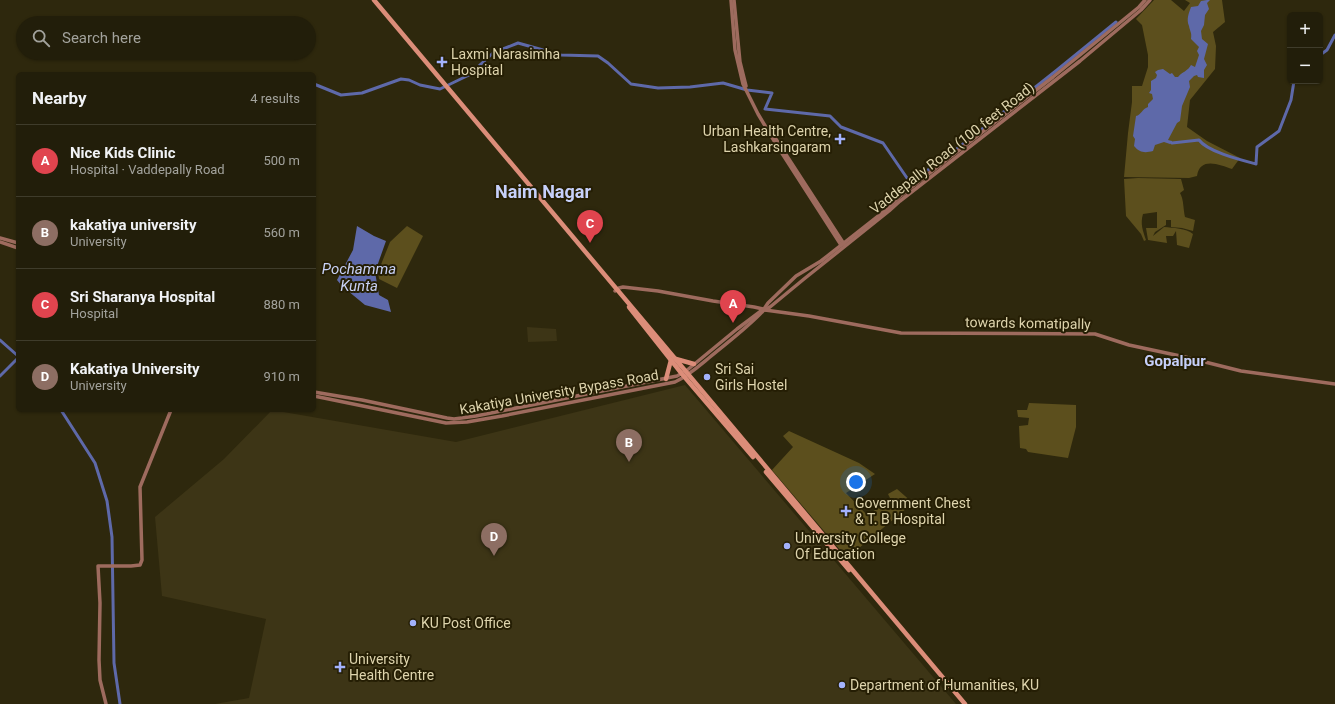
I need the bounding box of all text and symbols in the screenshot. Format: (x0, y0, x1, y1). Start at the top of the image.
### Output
map controls (1287, 12, 1323, 84)
button: + (1287, 12, 1323, 48)
search box (16, 16, 316, 60)
icon: search (30, 27, 52, 49)
text: Search here (62, 29, 141, 47)
place label: Laxmi Narasimha Hospital (451, 46, 560, 78)
button: − (1287, 48, 1323, 84)
marker: Laxmi Narasimha Hospital (436, 56, 448, 68)
street label: Vaddepally Road (100 feet Road) (867, 79, 1038, 218)
text: Nearby (32, 88, 87, 108)
text: 4 results (250, 91, 300, 106)
place label: Urban Health Centre, Lashkarsingaram (703, 123, 831, 155)
marker: Urban Health Centre, Lashkarsingaram (834, 133, 846, 145)
text: Nice Kids Clinic (70, 144, 176, 162)
text: A (41, 153, 49, 168)
text: 500 m (263, 153, 300, 168)
text: Hospital · Vaddepally Road (70, 162, 225, 177)
district label: Naim Nagar (495, 181, 591, 202)
pin: C (577, 210, 603, 243)
text: kakatiya university (70, 216, 197, 234)
text: B (41, 225, 49, 240)
text: 560 m (263, 225, 300, 240)
text: University (70, 234, 127, 249)
water label: Pochamma Kunta (322, 260, 396, 295)
text: Sri Sharanya Hospital (70, 288, 215, 306)
pin: A (720, 290, 746, 323)
text: C (41, 297, 49, 312)
text: 880 m (263, 297, 300, 312)
text: Hospital (70, 306, 118, 321)
street label: towards komatipally (965, 314, 1091, 332)
district label: Gopalpur (1144, 352, 1206, 370)
text: Kakatiya University (70, 360, 200, 378)
place label: Sri Sai Girls Hostel (715, 361, 787, 393)
street label: Kakatiya University Bypass Road (458, 367, 660, 417)
text: D (41, 369, 49, 384)
text: 910 m (263, 369, 300, 384)
marker: Sri Sai Girls Hostel (702, 372, 712, 382)
text: University (70, 378, 127, 393)
pin: B (616, 429, 642, 462)
your location (846, 472, 866, 492)
place label: Government Chest & T. B Hospital (855, 495, 971, 527)
marker: Government Chest & T. B Hospital (840, 505, 852, 517)
pin: D (481, 523, 507, 556)
place label: University College Of Education (795, 530, 906, 562)
marker: University College Of Education (782, 541, 792, 551)
place label: KU Post Office (421, 615, 511, 631)
marker: KU Post Office (408, 618, 418, 628)
place label: University Health Centre (349, 651, 434, 683)
marker: University Health Centre (334, 661, 346, 673)
place label: Department of Humanities, KU (850, 677, 1039, 693)
marker: Department of Humanities, KU (837, 680, 847, 690)

